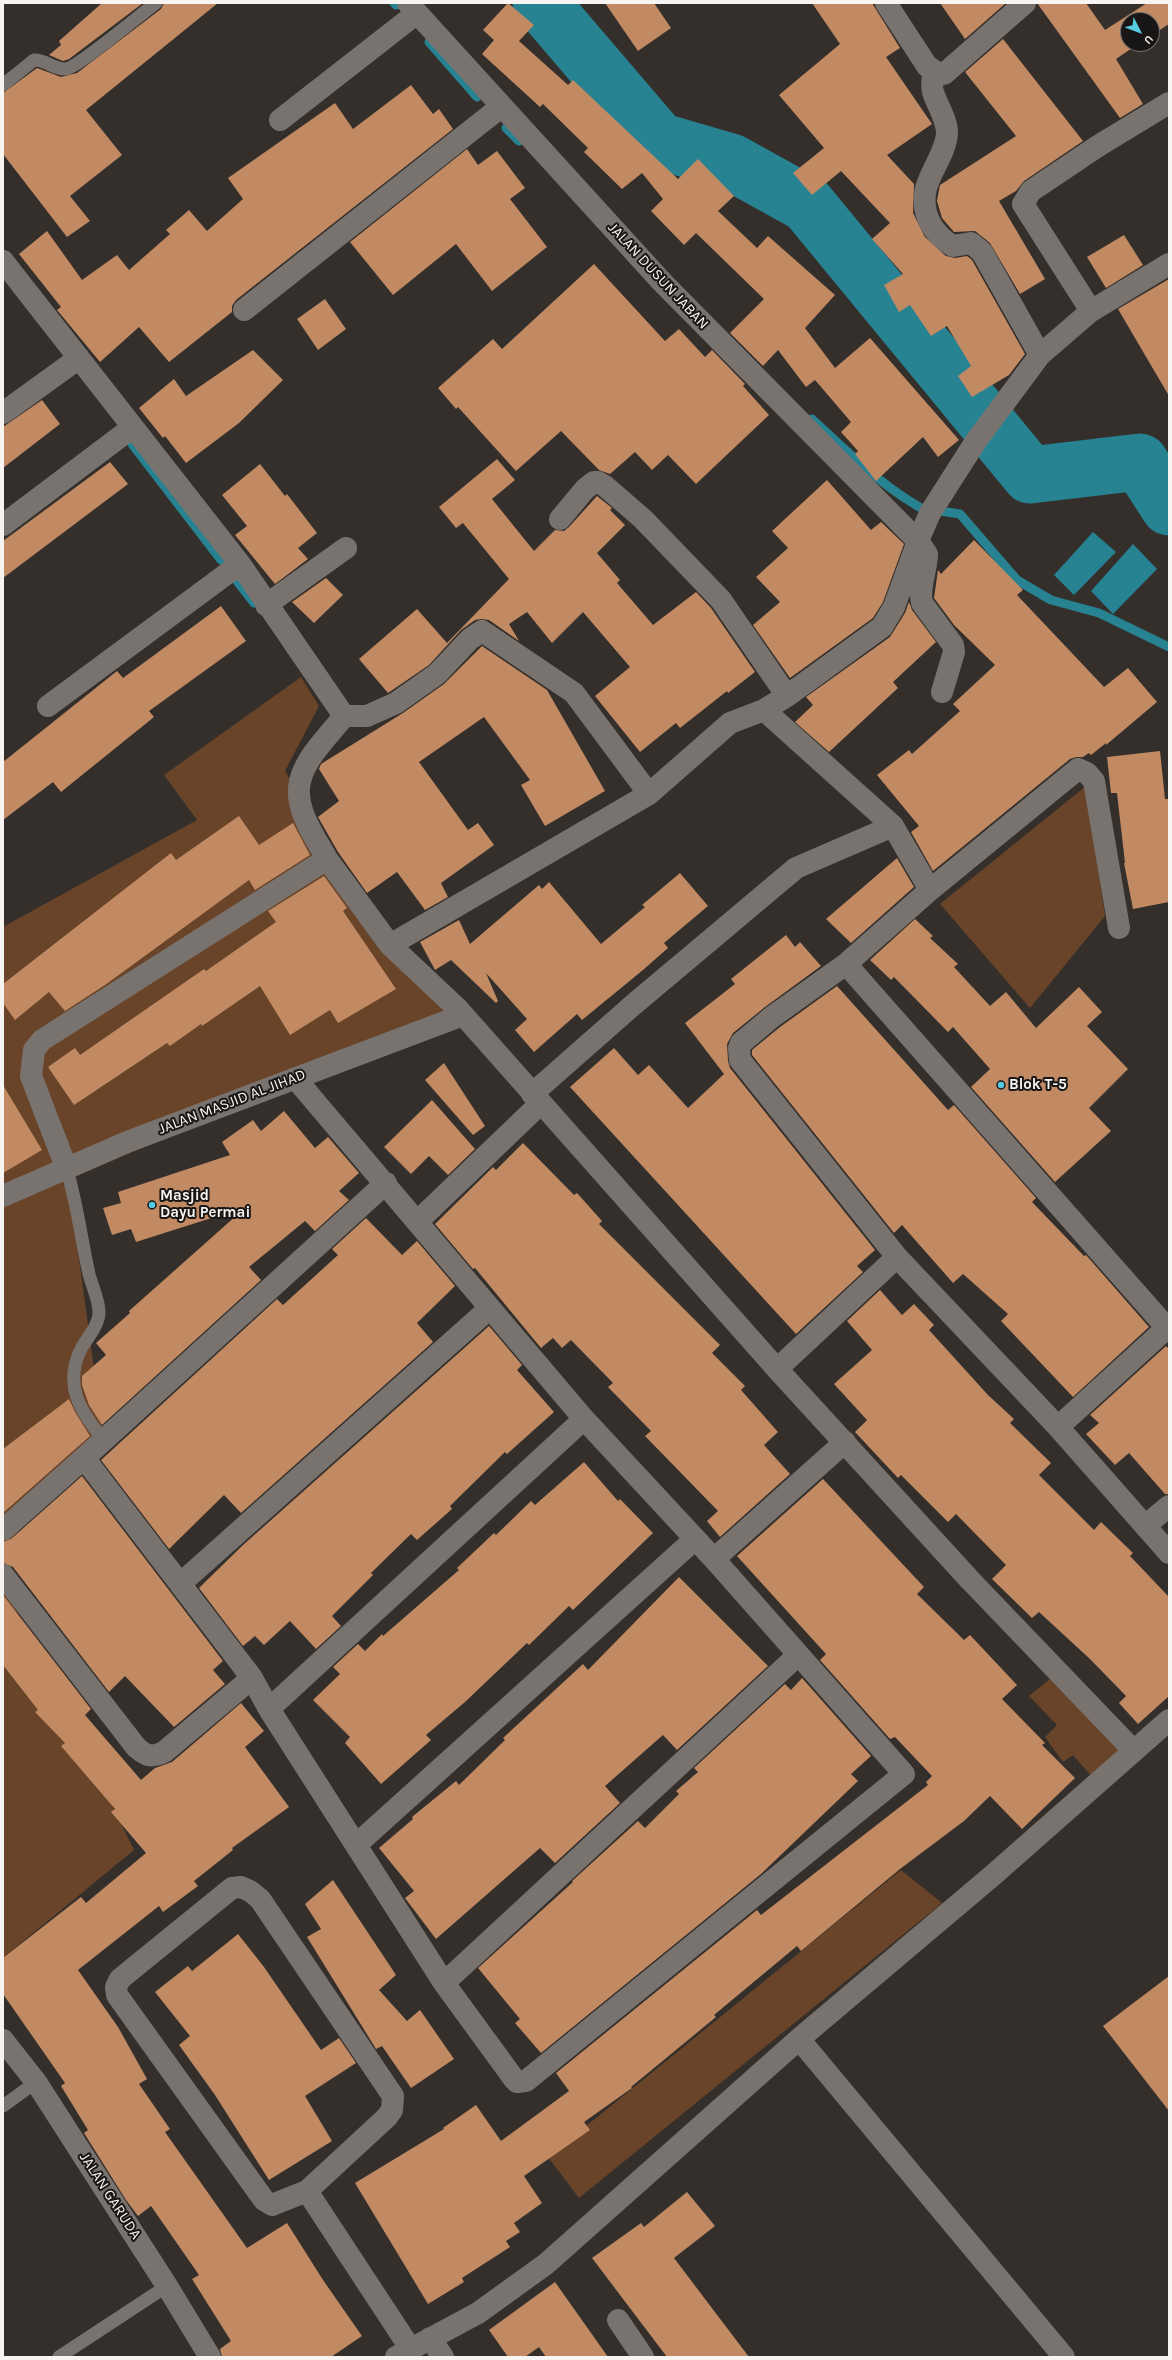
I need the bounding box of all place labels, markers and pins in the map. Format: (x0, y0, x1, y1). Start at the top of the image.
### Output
place label: Blok T-5 (1009, 1076, 1067, 1094)
marker: Blok T-5 (996, 1080, 1006, 1090)
place label: Masjid Dayu Permai (160, 1187, 250, 1222)
marker: Masjid Dayu Permai (147, 1200, 157, 1210)

